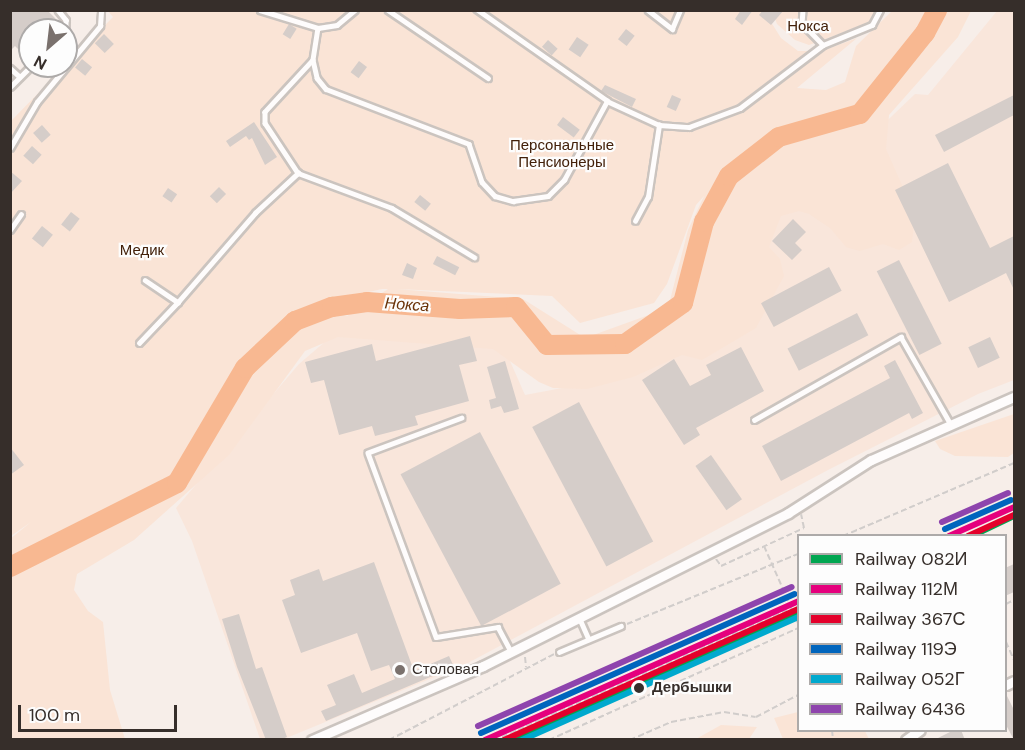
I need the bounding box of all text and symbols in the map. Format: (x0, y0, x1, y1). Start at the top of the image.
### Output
north arrow (18, 18, 78, 78)
park label: Нокса (787, 18, 829, 36)
text: N (30, 51, 50, 75)
park label: Персональные Пенсионеры (510, 136, 614, 171)
park label: Медик (120, 242, 164, 260)
water label: Нокса (384, 294, 430, 316)
legend (797, 534, 1007, 732)
text: Railway 082И (855, 547, 968, 571)
text: Railway 112М (855, 577, 958, 601)
text: Railway 367С (855, 607, 965, 631)
text: Railway 119Э (855, 637, 957, 661)
place label: Столовая (412, 661, 479, 679)
marker: Столовая (393, 663, 407, 677)
text: Railway 052Г (855, 667, 964, 691)
marker: Дербышки (630, 679, 648, 697)
place label: Дербышки (652, 679, 732, 697)
scale bar (21, 693, 180, 731)
text: Railway 6436 (855, 697, 965, 721)
text: 100 m (29, 703, 80, 727)

